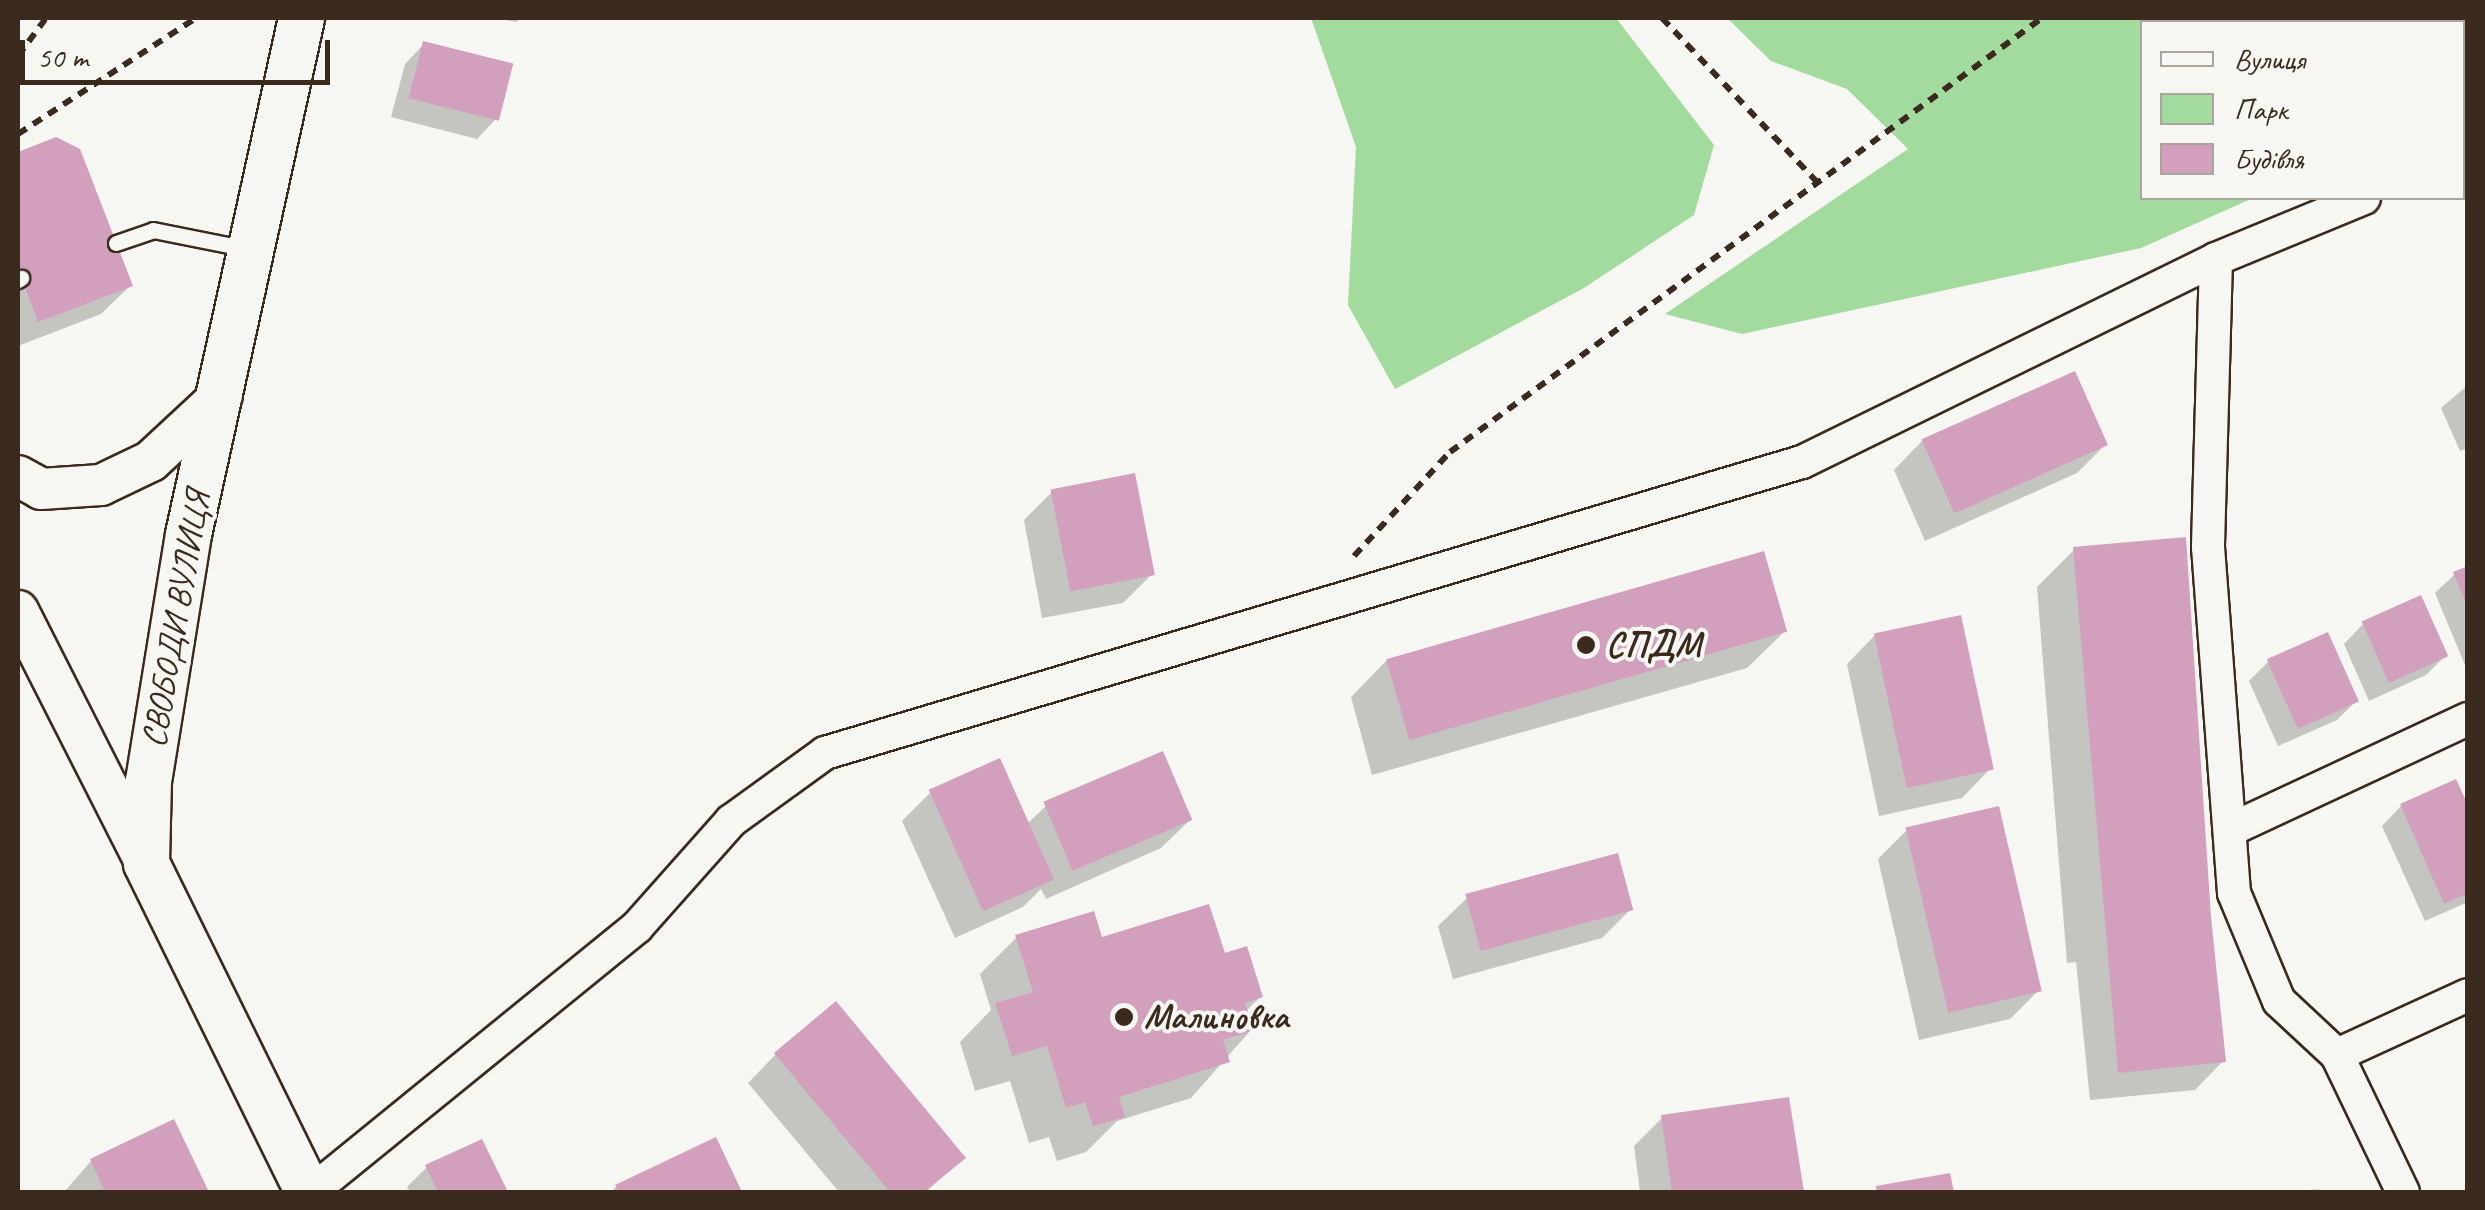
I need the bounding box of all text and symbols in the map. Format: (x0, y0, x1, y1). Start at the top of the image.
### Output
scale bar (25, 20, 335, 82)
legend (2140, 20, 2465, 200)
text: 50 m (37, 38, 88, 76)
text: Вулиця (2234, 40, 2305, 78)
text: Парк (2234, 90, 2288, 128)
text: Будівля (2234, 140, 2304, 178)
street label: СВОБОДИ ВУЛИЦЯ (133, 488, 219, 750)
place label: СПДМ (1606, 624, 1700, 666)
marker: СПДМ (1575, 634, 1597, 656)
place label: Малиновка (1144, 996, 1288, 1038)
marker: Малиновка (1113, 1006, 1135, 1028)

